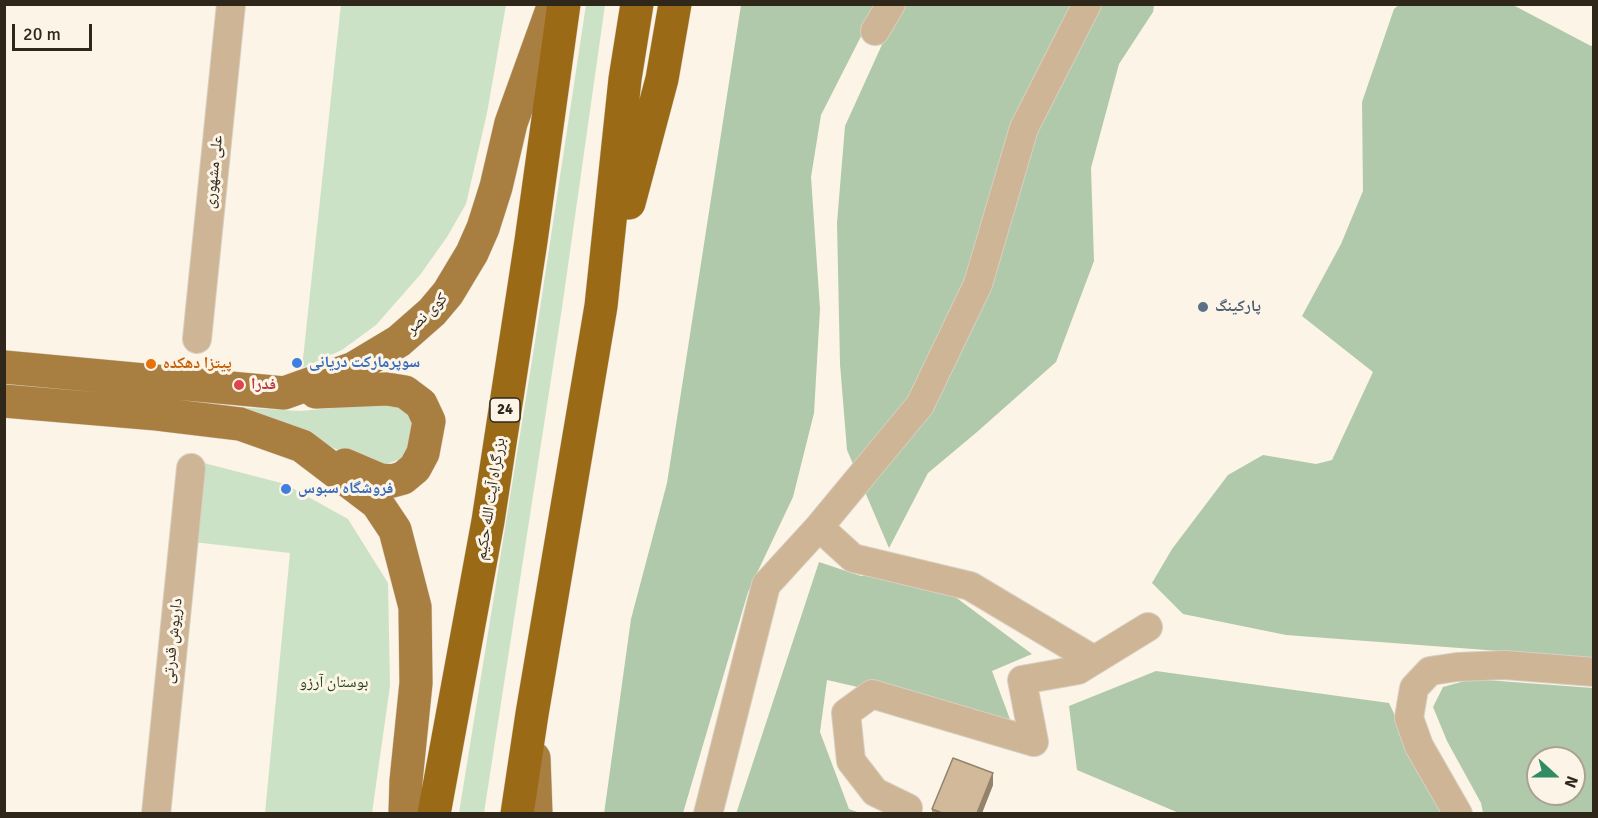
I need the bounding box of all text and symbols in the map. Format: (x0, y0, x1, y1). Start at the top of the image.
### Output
scale bar (15, 12, 94, 50)
text: 20 m (23, 23, 61, 45)
street label: علی مشهوری (201, 134, 227, 210)
street label: کوی نصر (402, 289, 452, 339)
place label: پارکینگ (1215, 297, 1261, 317)
marker: پارکینگ (1196, 300, 1210, 314)
place label: سوپرمارکت دریانی (309, 353, 420, 373)
place label: پیتزا دهکده (163, 354, 232, 374)
marker: سوپرمارکت دریانی (290, 356, 304, 370)
marker: پیتزا دهکده (144, 357, 158, 371)
place label: فدرا (251, 375, 276, 395)
marker: فدرا (232, 378, 246, 392)
road number: 24 (490, 398, 520, 422)
street label: بزرگراه آیت الله حکیم (472, 437, 510, 561)
place label: فروشگاه سبوس (298, 479, 393, 499)
marker: فروشگاه سبوس (279, 482, 293, 496)
street label: داریوش قدرتی (159, 597, 187, 685)
park label: بوستان آرزو (300, 673, 368, 693)
north arrow (1526, 746, 1586, 806)
text: N (1560, 773, 1582, 791)

